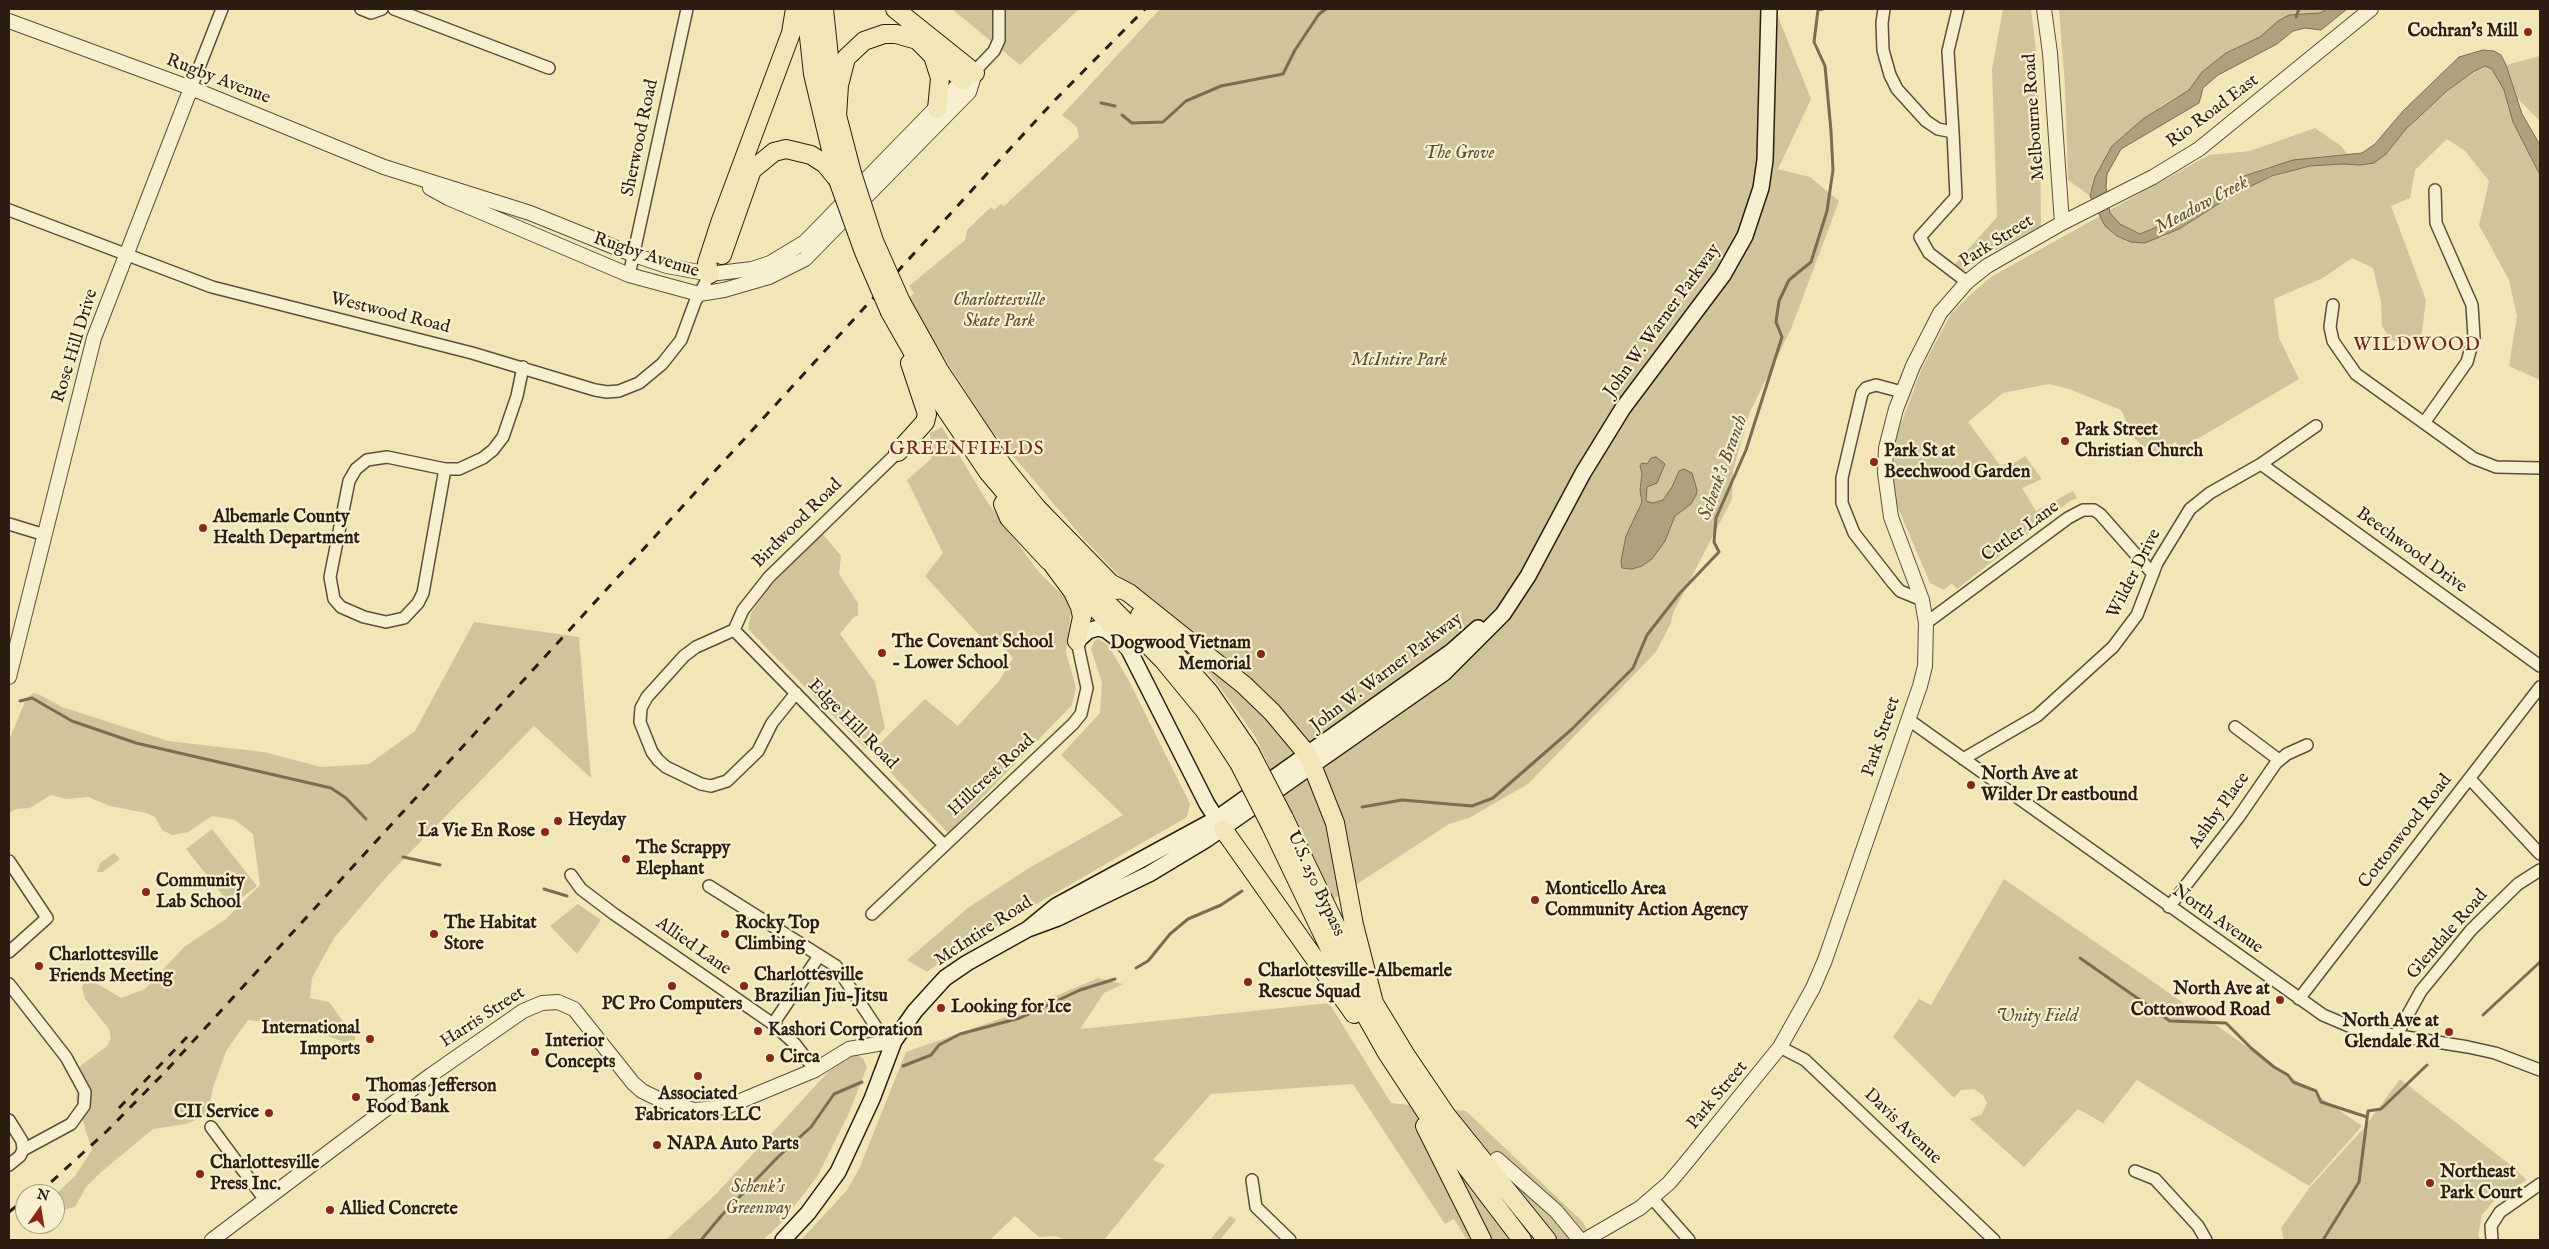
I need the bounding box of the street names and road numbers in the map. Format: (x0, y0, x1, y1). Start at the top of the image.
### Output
street label: Rugby Avenue (163, 50, 273, 110)
street label: Melbourne Road (2020, 53, 2050, 181)
street label: Rio Road East (2163, 70, 2263, 154)
street label: Sherwood Road (618, 78, 664, 198)
street label: Park Street (1956, 211, 2038, 273)
street label: Rugby Avenue (590, 229, 702, 283)
street label: John W. Warner Parkway (1600, 240, 1726, 402)
street label: Rose Hill Drive (48, 287, 104, 405)
street label: Westwood Road (328, 289, 452, 339)
street label: Birdwood Road (749, 475, 847, 573)
street label: Cutler Lane (1978, 497, 2064, 567)
street label: Beechwood Drive (2351, 503, 2471, 599)
street label: Wilder Drive (2103, 526, 2167, 622)
street label: John W. Warner Parkway (1307, 609, 1467, 737)
street label: Edge Hill Road (802, 675, 902, 775)
street label: Park Street (1858, 694, 1906, 780)
street label: Hillcrest Road (944, 731, 1040, 821)
street label: Ashby Place (2185, 768, 2255, 854)
street label: Cottonwood Road (2355, 771, 2457, 893)
street label: U.S. 250 Bypass (1281, 828, 1349, 940)
street label: North Avenue (2167, 881, 2267, 959)
street label: Glendale Road (2403, 886, 2493, 984)
street label: McIntire Road (931, 892, 1037, 972)
street label: Allied Lane (651, 913, 735, 981)
street label: Harris Street (437, 983, 529, 1053)
street label: Park Street (1683, 1057, 1753, 1135)
street label: Davis Avenue (1858, 1084, 1946, 1170)

